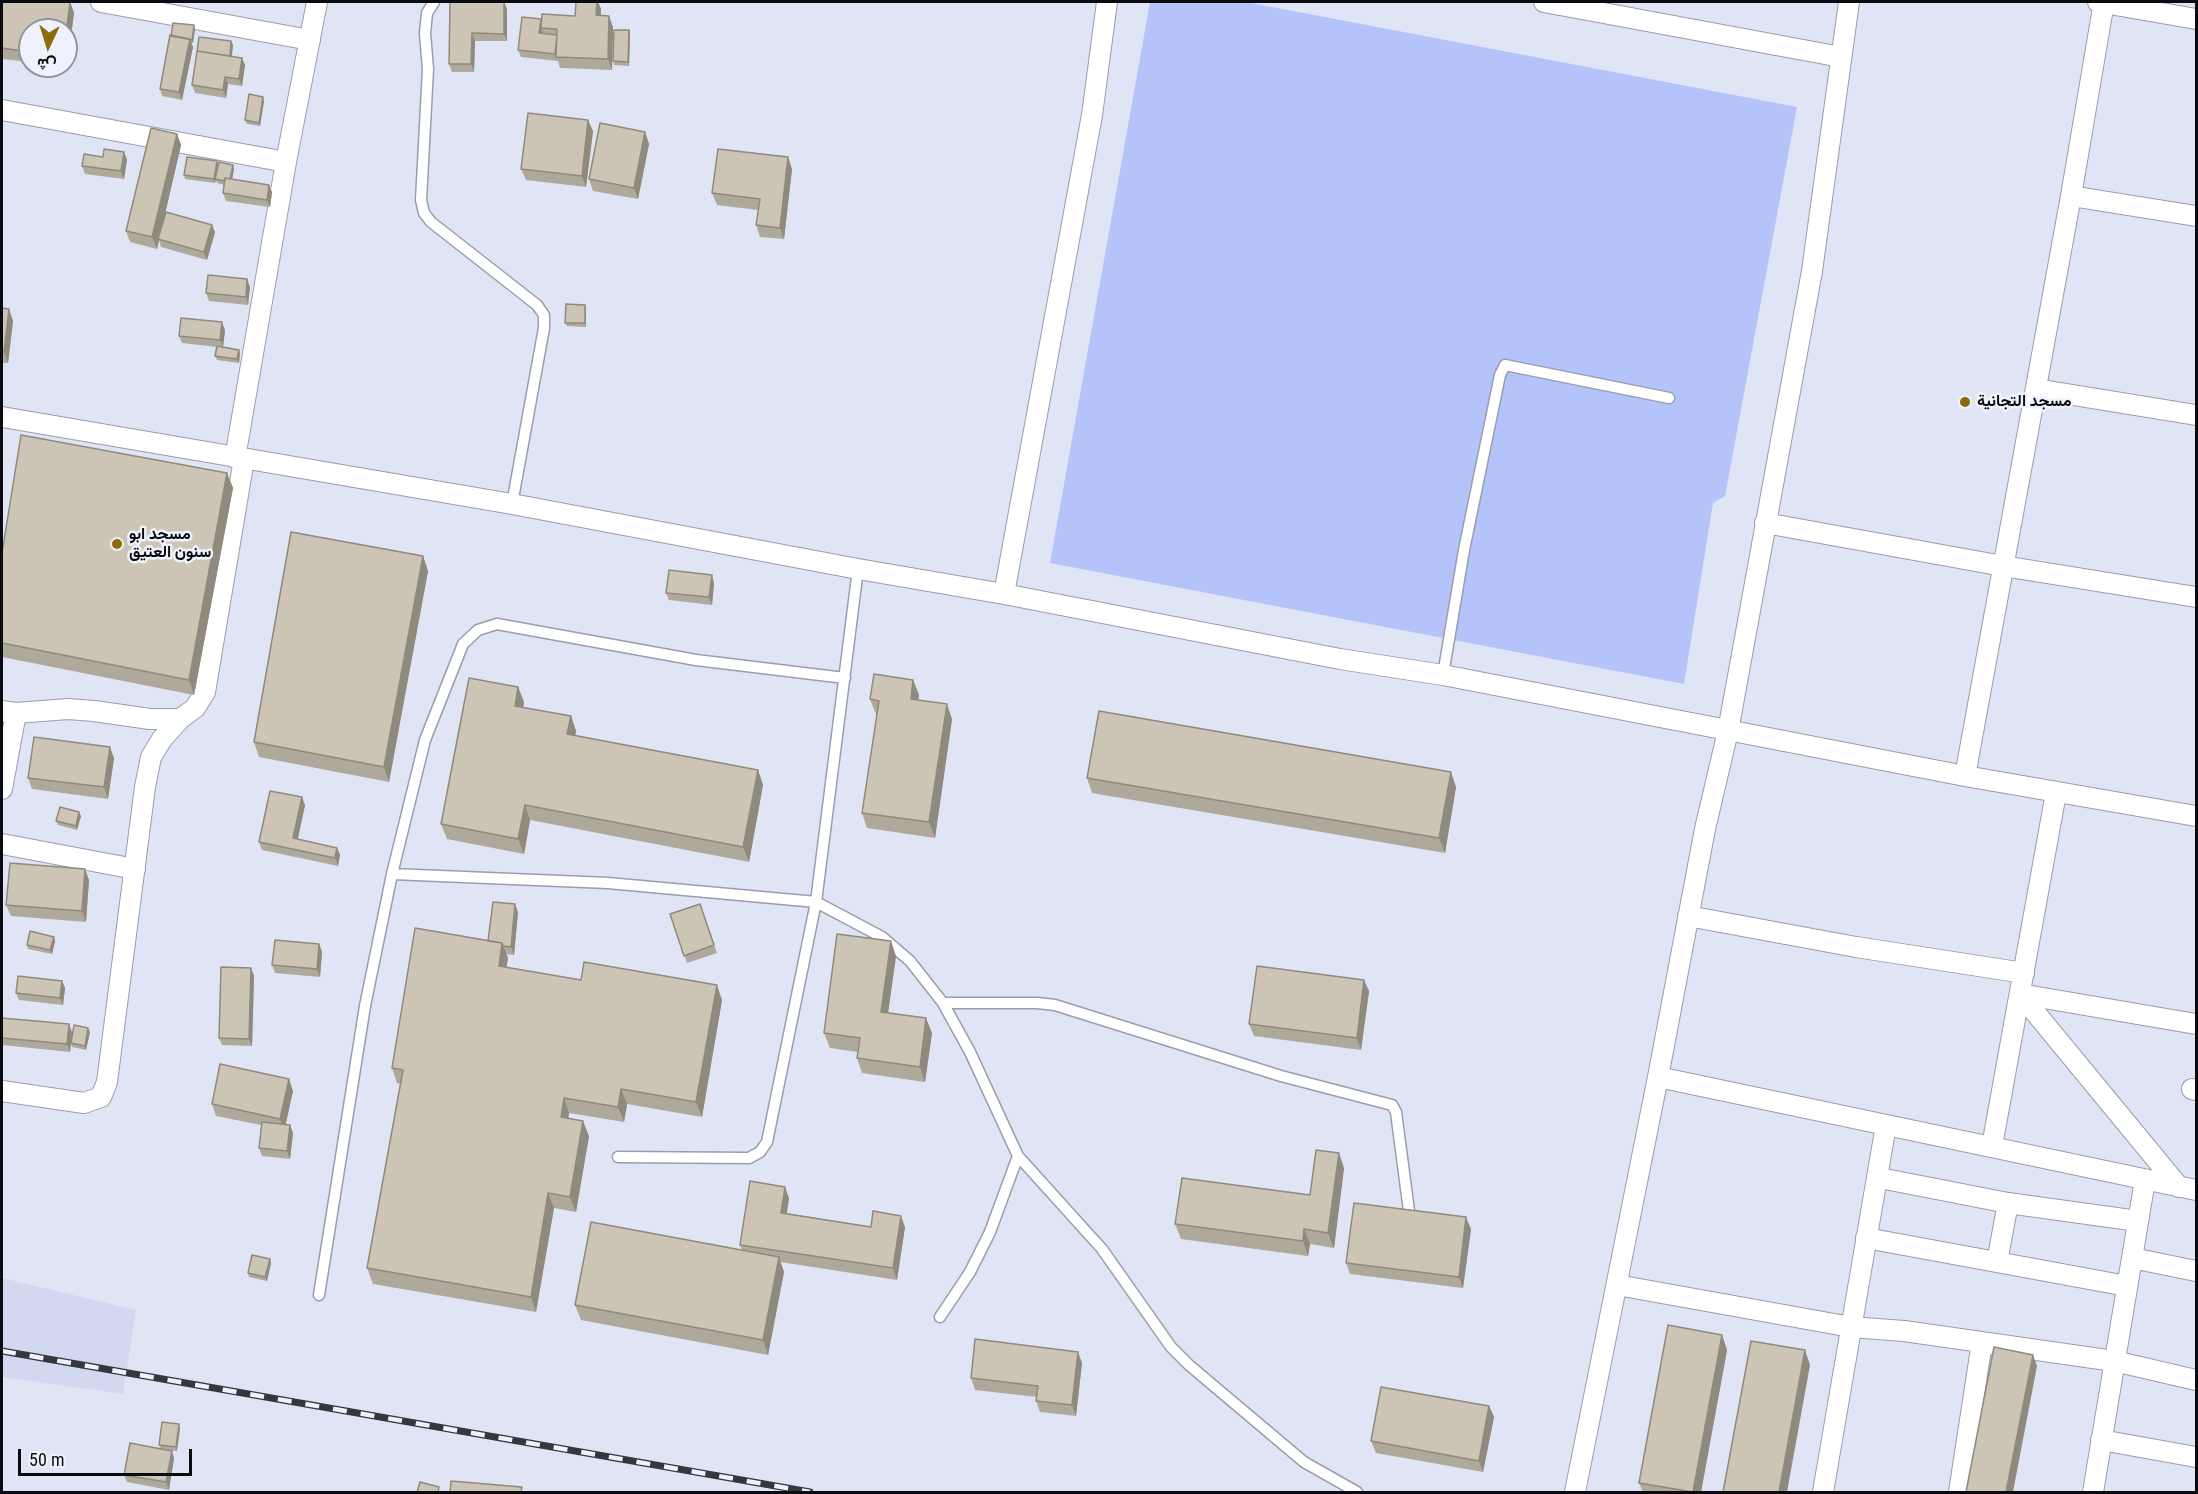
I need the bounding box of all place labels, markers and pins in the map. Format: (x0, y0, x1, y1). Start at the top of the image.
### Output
place label: مسجد التجانية (1977, 392, 2071, 412)
marker: مسجد التجانية (1958, 395, 1972, 409)
place label: مسجد ابو سنون العتيق (129, 525, 211, 563)
marker: مسجد ابو سنون العتيق (110, 537, 124, 551)

